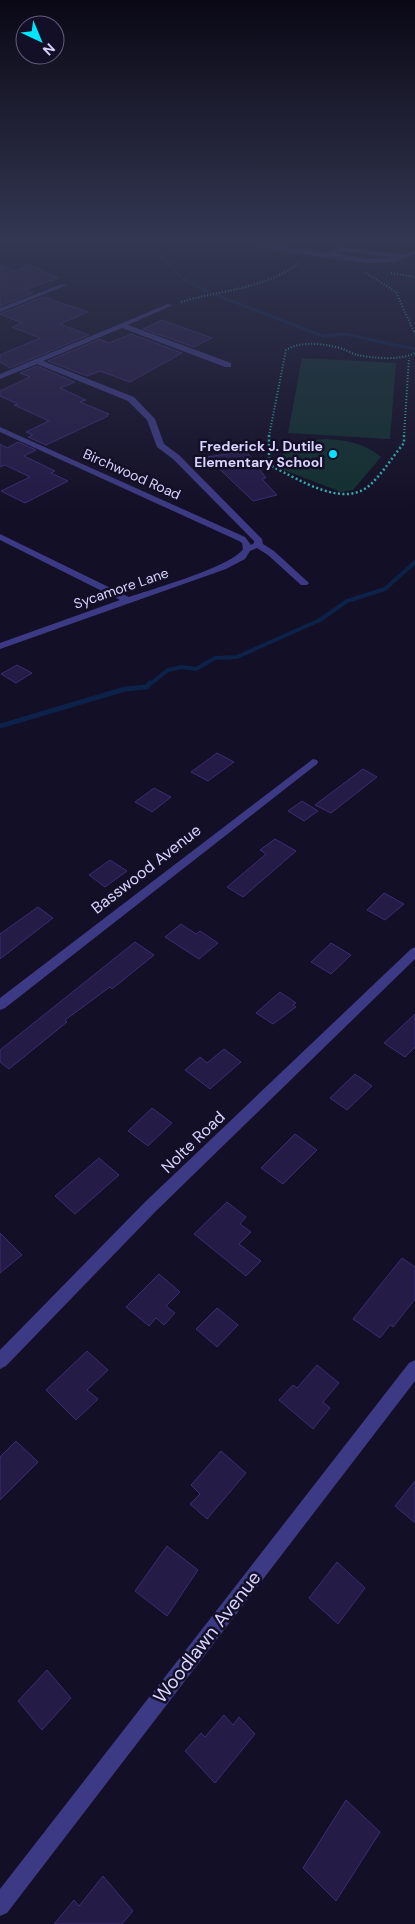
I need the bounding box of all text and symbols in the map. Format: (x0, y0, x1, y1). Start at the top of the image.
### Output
north arrow (15, 15, 65, 65)
text: N (39, 39, 59, 59)
place label: Frederick J. Dutile Elementary School (194, 437, 323, 471)
street label: Birchwood Road (80, 444, 184, 504)
marker: Frederick J. Dutile Elementary School (327, 448, 339, 460)
street label: Sycamore Lane (71, 563, 171, 613)
street label: Basswood Avenue (87, 820, 205, 918)
street label: Nolte Road (157, 1106, 229, 1178)
street label: Woodlawn Avenue (148, 1566, 266, 1708)

